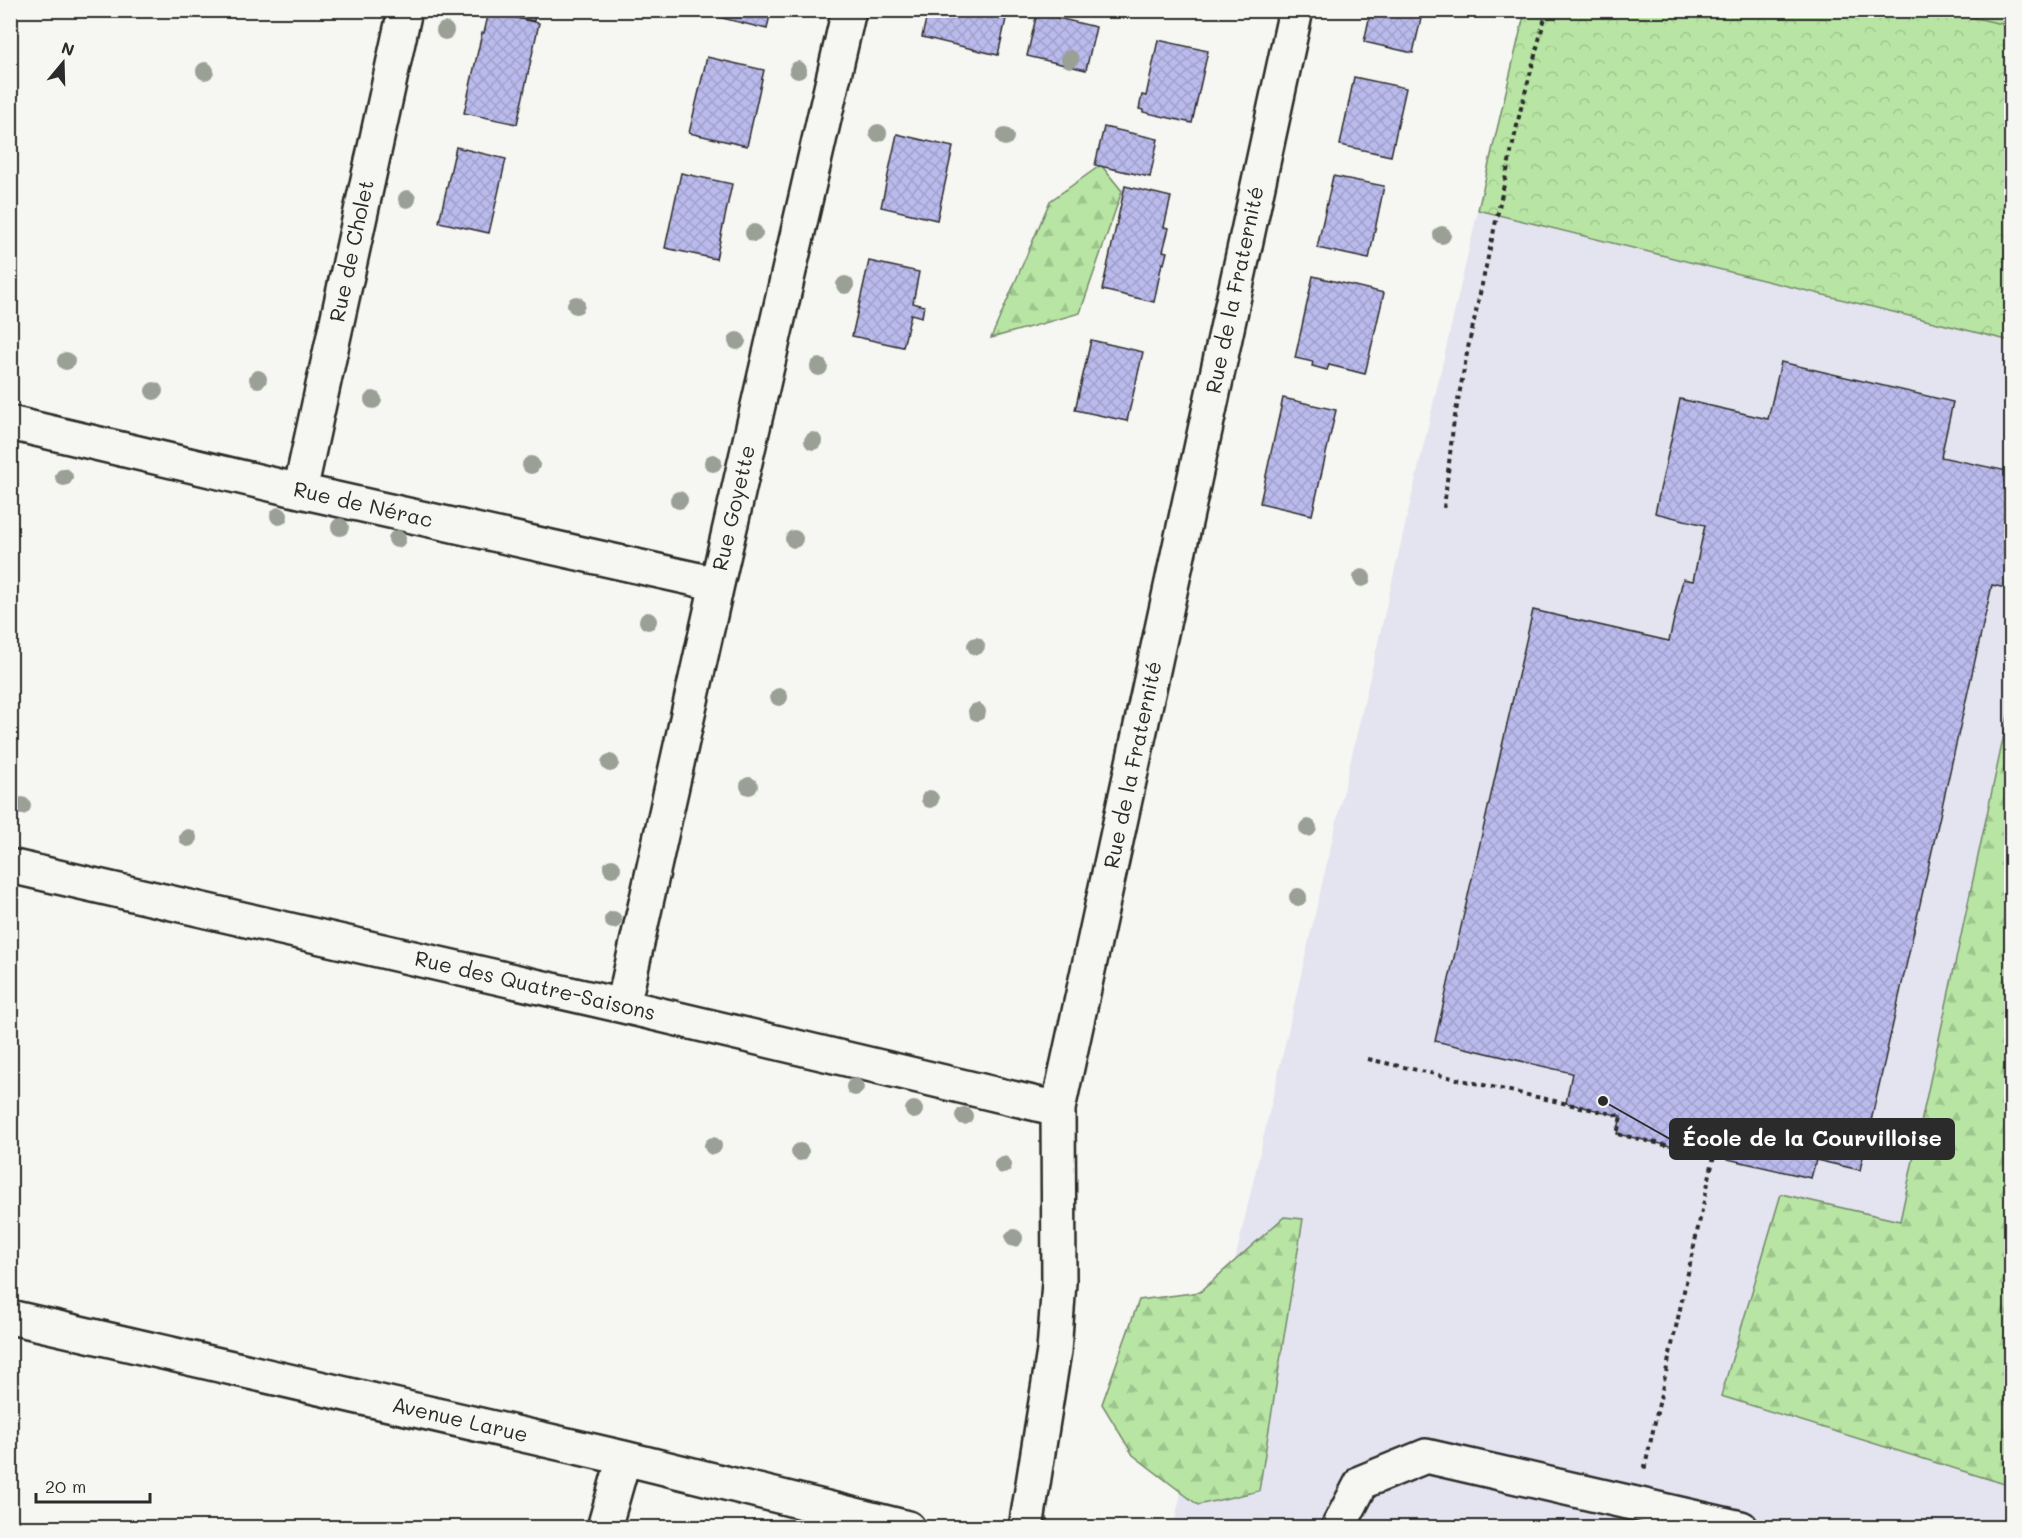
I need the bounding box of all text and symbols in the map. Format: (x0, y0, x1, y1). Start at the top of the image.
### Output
north arrow (33, 33, 93, 93)
text: N (59, 36, 77, 60)
street label: Rue de Cholet (322, 177, 379, 324)
street label: Rue de la Fraternité (1198, 184, 1269, 396)
street label: Rue Goyette (705, 442, 760, 573)
street label: Rue de Nérac (291, 474, 436, 533)
street label: Rue de la Fraternité (1096, 659, 1167, 871)
street label: Rue des Quatre-Saisons (412, 944, 658, 1025)
callout: École de la Courvilloise (1670, 1119, 1954, 1159)
text: École de la Courvilloise (1682, 1123, 1942, 1152)
street label: Avenue Larue (390, 1390, 531, 1447)
scale bar (36, 1466, 150, 1504)
text: 20 m (45, 1474, 86, 1498)

